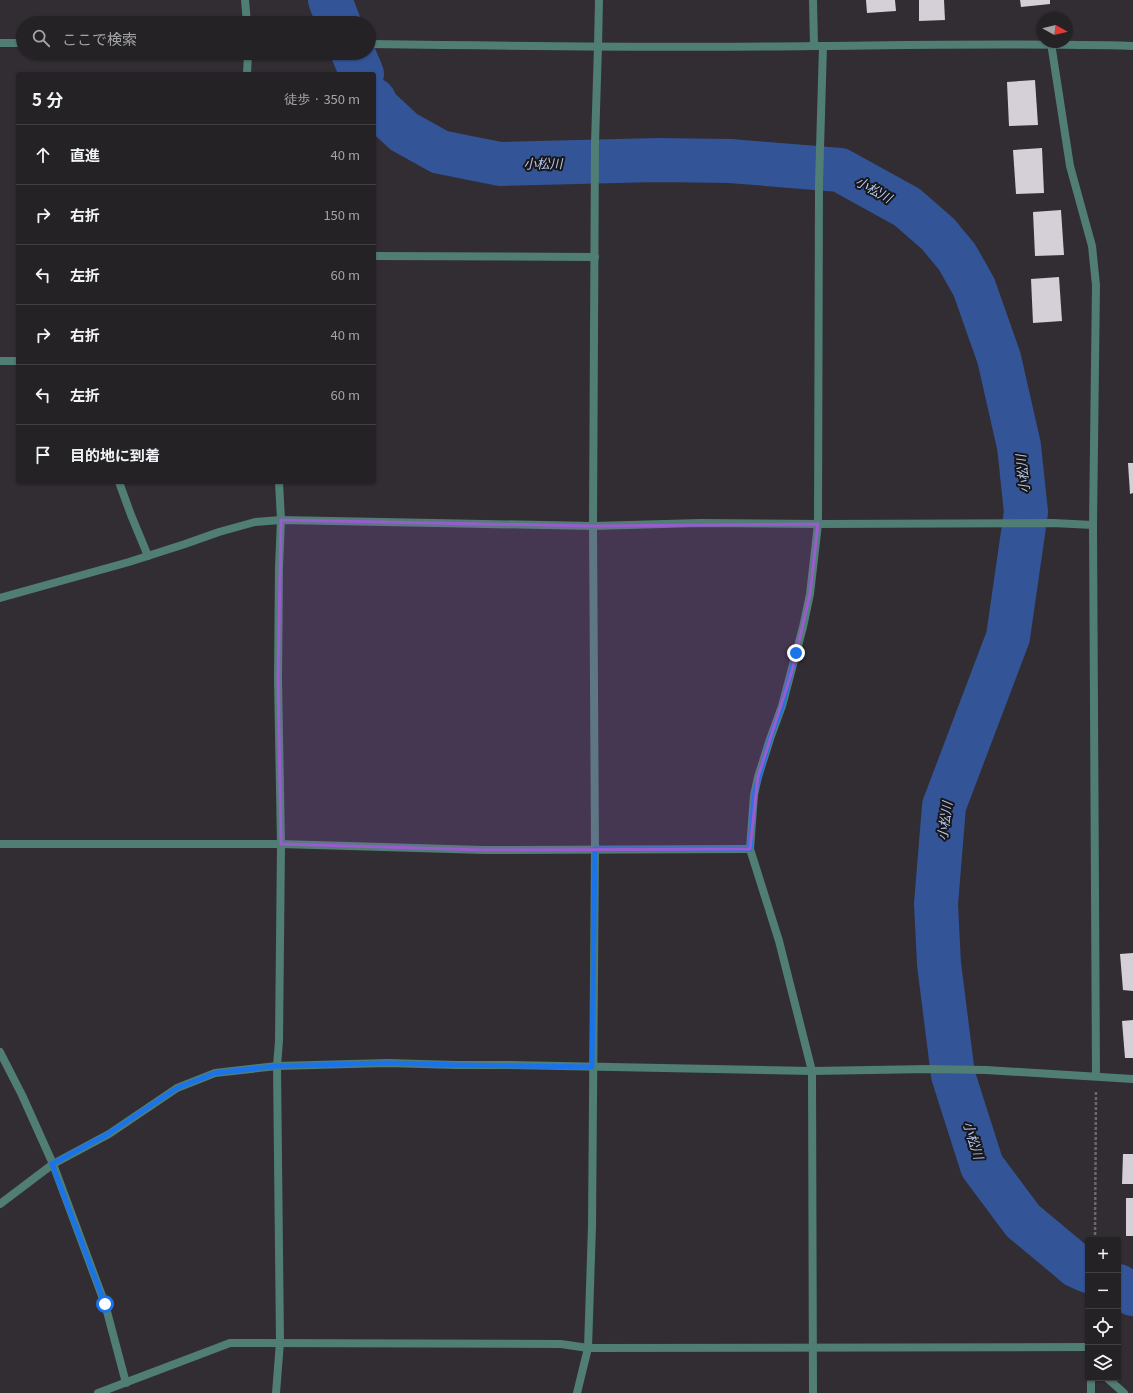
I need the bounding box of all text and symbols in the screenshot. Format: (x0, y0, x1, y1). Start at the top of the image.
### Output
north arrow (1037, 12, 1073, 48)
search box (16, 16, 376, 60)
icon: search (30, 27, 52, 49)
text: ここで検索 (62, 28, 137, 49)
text: 5 分 (32, 86, 63, 111)
text: 徒歩 · 350 m (284, 89, 360, 108)
icon: ahead (32, 144, 54, 166)
text: 直進 (70, 144, 100, 165)
text: 40 m (331, 145, 360, 164)
water label: 小松川 (523, 153, 565, 173)
water label: 小松川 (852, 171, 897, 208)
icon: right (32, 204, 54, 226)
text: 右折 (70, 204, 100, 225)
text: 150 m (323, 205, 360, 224)
icon: left (32, 264, 54, 286)
text: 左折 (70, 264, 100, 285)
text: 60 m (331, 265, 360, 284)
icon: right (32, 324, 54, 346)
text: 右折 (70, 324, 100, 345)
text: 40 m (331, 325, 360, 344)
icon: left (32, 384, 54, 406)
text: 左折 (70, 384, 100, 405)
text: 60 m (331, 385, 360, 404)
icon: arrive (32, 444, 54, 466)
text: 目的地に到着 (70, 444, 160, 465)
water label: 小松川 (1010, 452, 1033, 494)
route end (787, 644, 805, 662)
water label: 小松川 (932, 798, 956, 842)
water label: 小松川 (959, 1119, 989, 1163)
map controls (1085, 1237, 1121, 1381)
button: + (1085, 1237, 1121, 1273)
button: − (1085, 1273, 1121, 1309)
route start (96, 1295, 114, 1313)
button: locate (1085, 1309, 1121, 1345)
button: layers (1085, 1345, 1121, 1381)

